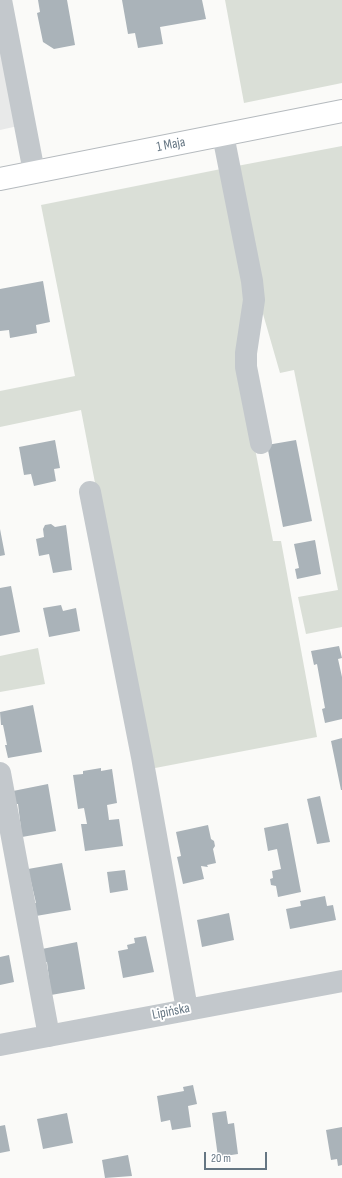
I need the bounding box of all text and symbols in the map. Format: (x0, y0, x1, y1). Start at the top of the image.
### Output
street label: 1 Maja (155, 134, 187, 156)
street label: Lipińska (151, 1000, 191, 1024)
scale bar (206, 1144, 269, 1170)
text: 20 m (211, 1151, 231, 1166)

